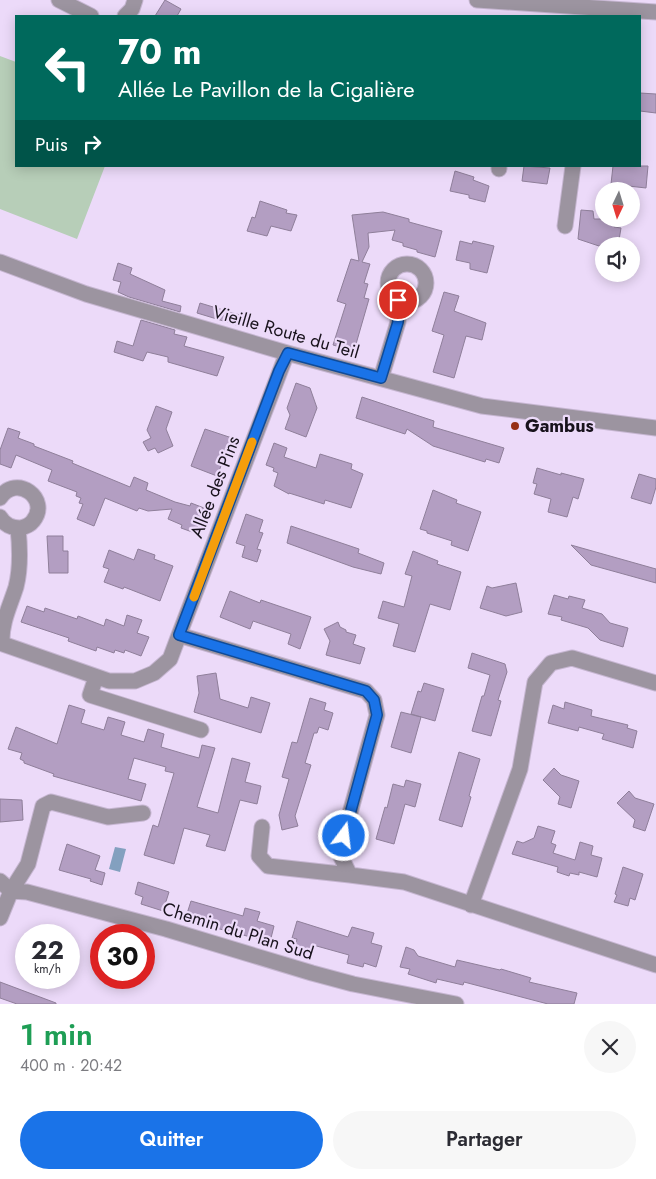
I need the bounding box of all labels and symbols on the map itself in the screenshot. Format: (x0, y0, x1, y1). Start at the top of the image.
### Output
north arrow (595, 182, 640, 228)
pin (377, 279, 419, 321)
street label: Vieille Route du Teil (210, 299, 362, 365)
place label: Gambus (525, 413, 594, 439)
marker: Gambus (509, 420, 521, 432)
street label: Allée des Pins (184, 432, 246, 542)
position arrow (317, 809, 369, 861)
street label: Chemin du Plan Sud (159, 896, 317, 966)
speed limit sign: 30 (90, 924, 155, 989)

